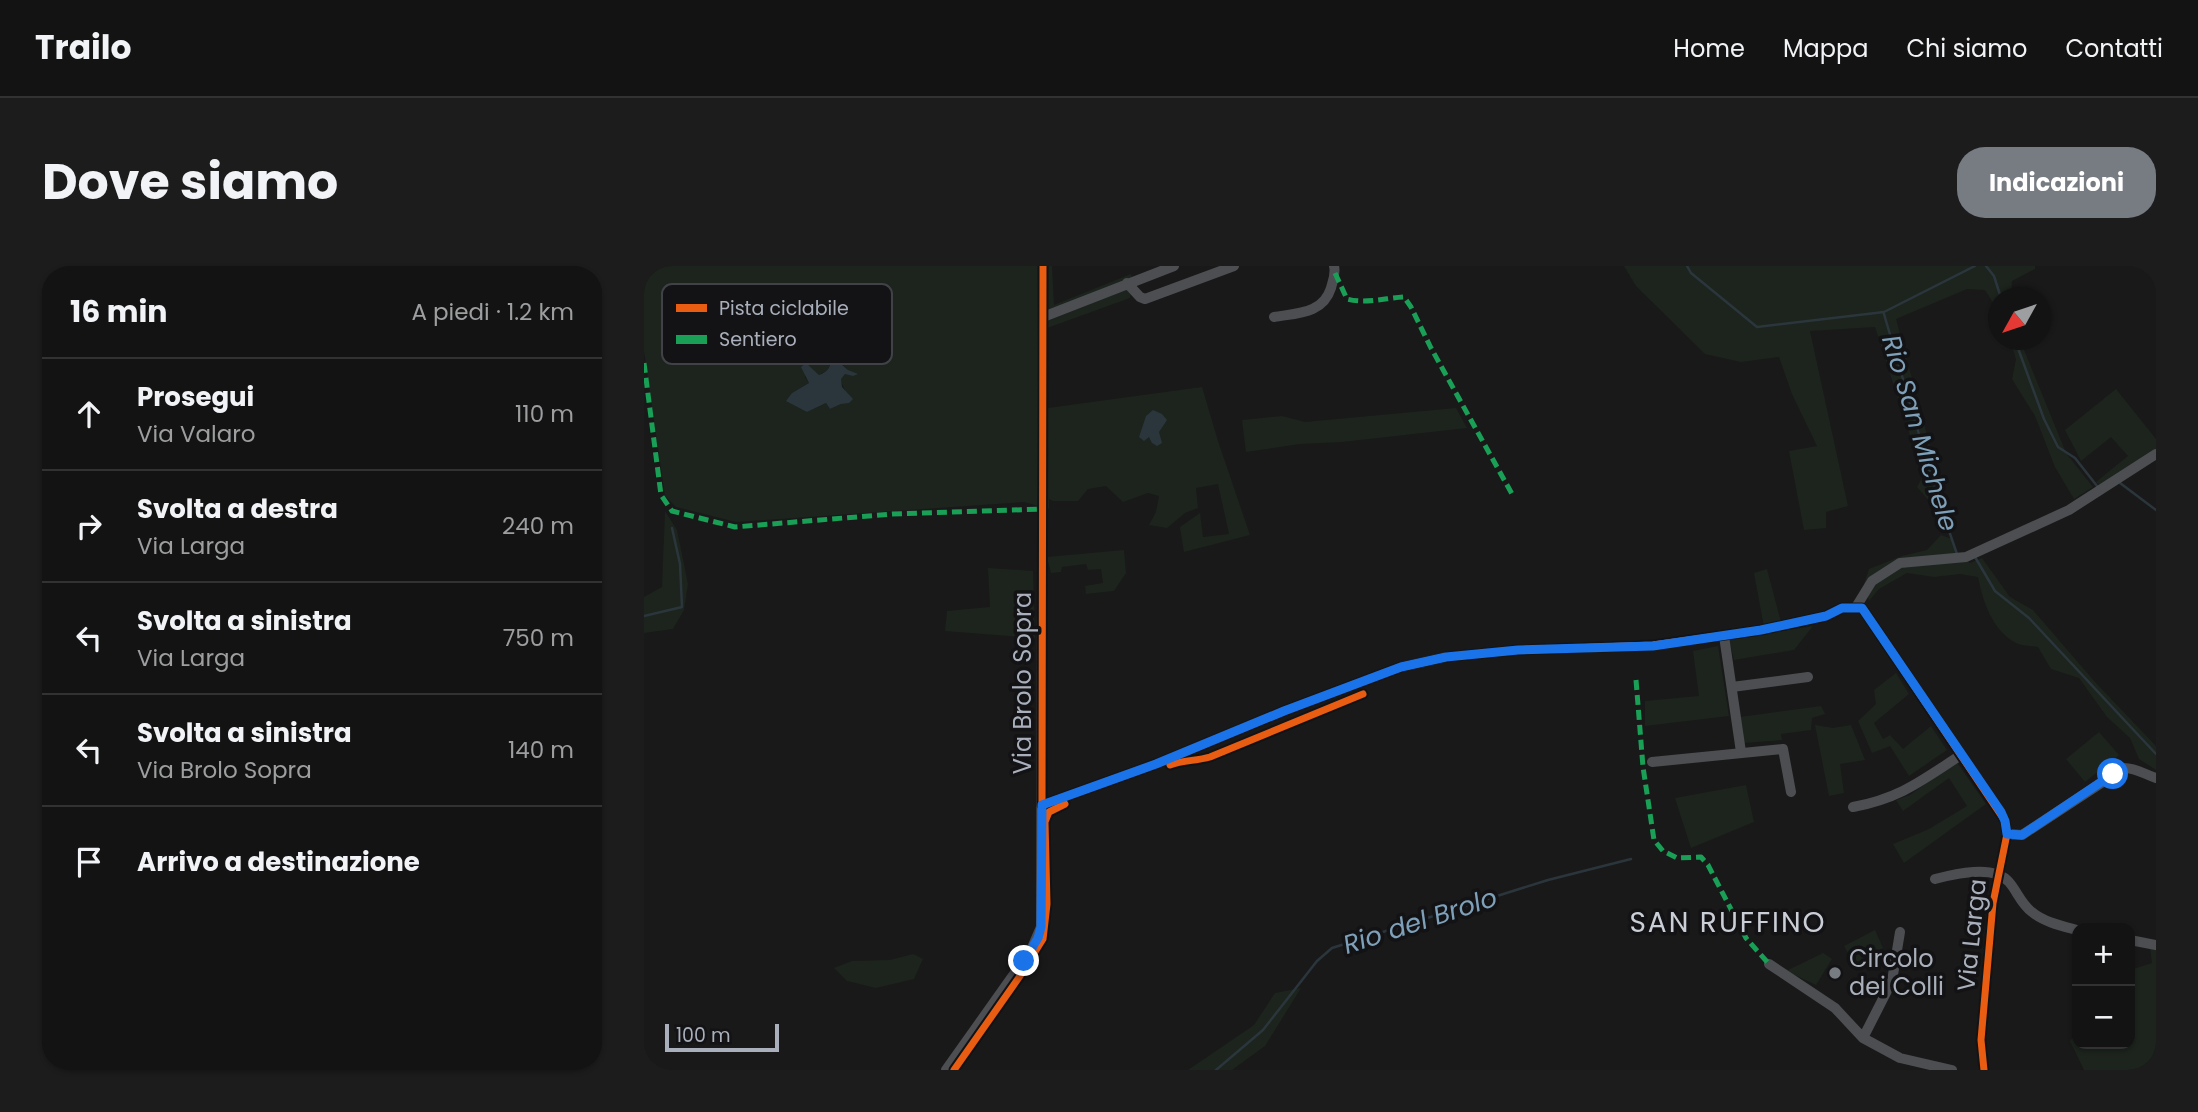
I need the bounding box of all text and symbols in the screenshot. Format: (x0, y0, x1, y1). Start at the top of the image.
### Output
text: Trailo (35, 24, 132, 71)
text: Home (1673, 32, 1745, 65)
text: Mappa (1783, 32, 1868, 65)
text: Chi siamo (1906, 32, 2027, 65)
text: Contatti (2065, 32, 2163, 65)
button: Indicazioni (1957, 147, 2156, 218)
text: Dove siamo (42, 148, 338, 216)
legend (662, 284, 892, 364)
north arrow (1988, 287, 2051, 350)
text: 16 min (70, 290, 168, 333)
text: Pista ciclabile (719, 295, 849, 322)
text: A piedi · 1.2 km (411, 296, 574, 328)
text: Sentiero (719, 326, 797, 353)
water label: Rio San Michele (1873, 330, 1967, 536)
text: Prosegui (137, 379, 254, 415)
icon: ahead (70, 395, 108, 433)
text: 110 m (515, 398, 574, 430)
text: Via Valaro (137, 418, 256, 450)
text: Svolta a destra (137, 491, 338, 527)
icon: right (70, 507, 108, 545)
text: 240 m (502, 510, 574, 542)
text: Via Larga (137, 530, 245, 562)
street label: Via Brolo Sopra (1006, 592, 1039, 774)
text: Svolta a sinistra (137, 603, 352, 639)
icon: left (70, 619, 108, 657)
text: 750 m (503, 622, 574, 654)
text: Via Larga (137, 642, 245, 674)
text: Svolta a sinistra (137, 715, 352, 751)
icon: left (70, 731, 108, 769)
text: 140 m (508, 734, 574, 766)
text: Via Brolo Sopra (137, 754, 312, 786)
route start (2097, 758, 2128, 789)
icon: arrive (70, 843, 108, 881)
text: Arrivo a destinazione (137, 844, 420, 880)
street label: Via Larga (1949, 877, 1994, 993)
water label: Rio del Brolo (1338, 879, 1502, 963)
district label: SAN RUFFINO (1629, 903, 1827, 942)
map controls (2072, 923, 2135, 1049)
button: + (2072, 923, 2135, 986)
place label: Circolo dei Colli (1849, 942, 1944, 1003)
route end (1008, 945, 1039, 976)
marker: Circolo dei Colli (1827, 965, 1843, 981)
button: − (2072, 986, 2135, 1049)
scale bar (665, 1021, 779, 1053)
text: 100 m (676, 1022, 731, 1049)

